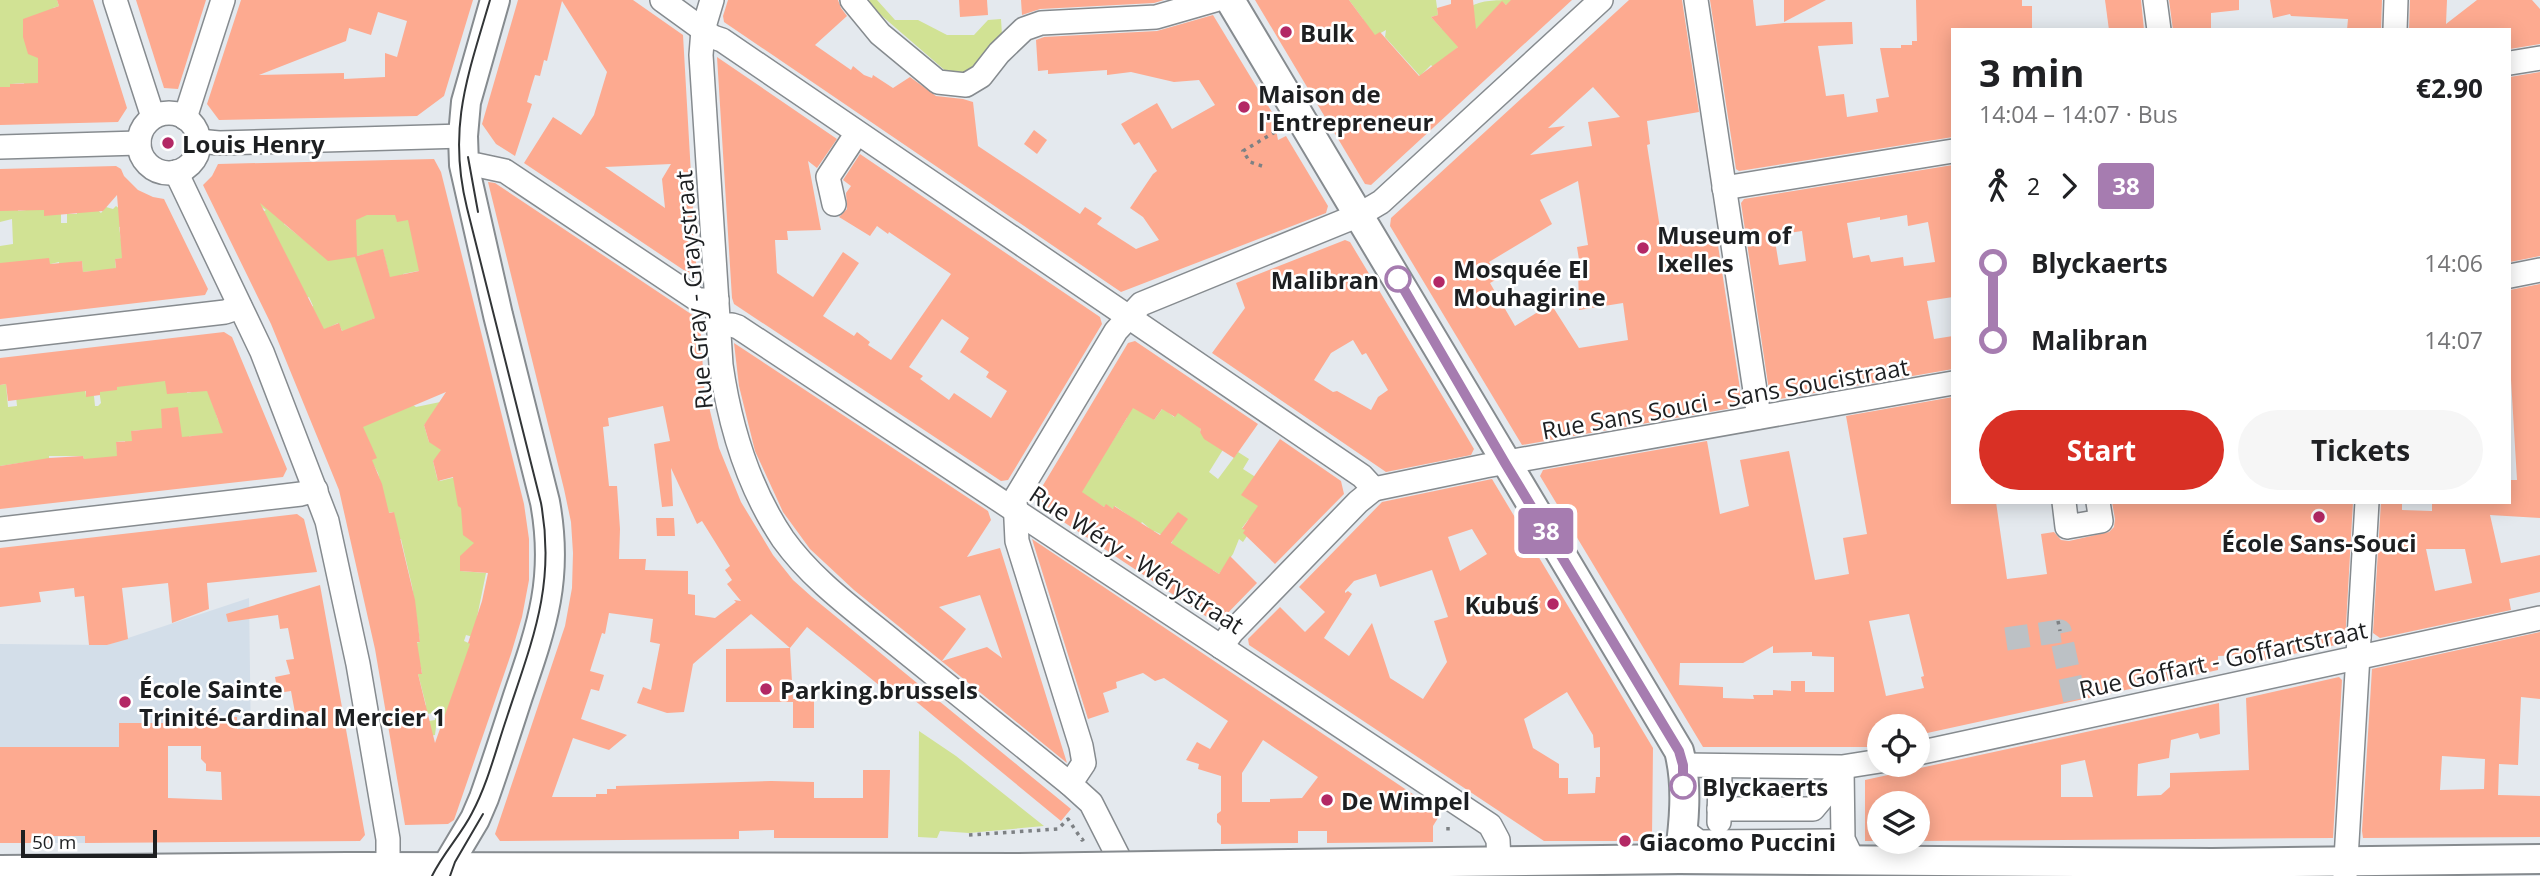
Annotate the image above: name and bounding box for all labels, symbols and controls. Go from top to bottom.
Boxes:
place label: Bulk [1300,16,1354,49]
marker: Bulk [1278,24,1294,40]
text: 3 min [1979,46,2084,98]
text: €2.90 [2416,70,2483,106]
place label: Maison de l'Entrepreneur [1258,77,1433,138]
text: 14:04 – 14:07 · Bus [1979,98,2178,130]
marker: Maison de l'Entrepreneur [1236,99,1252,115]
place label: Louis Henry [182,127,325,160]
marker: Louis Henry [160,135,176,151]
icon: walk [1979,167,2017,205]
icon: forward [2050,167,2088,205]
street label: Rue Gray - Graystraat [666,169,720,411]
text: 38 [2112,169,2140,202]
text: 2 [2027,170,2040,202]
place label: Museum of Ixelles [1657,218,1793,279]
marker: Museum of Ixelles [1635,240,1651,256]
text: Blyckaerts [2031,245,2168,281]
text: 14:06 [2424,247,2483,279]
place label: Mosquée El Mouhagirine [1453,252,1606,313]
place label: Malibran [1271,263,1379,296]
marker: Malibran [1385,266,1411,292]
marker: Mosquée El Mouhagirine [1431,274,1447,290]
text: Malibran [2031,322,2148,358]
text: 14:07 [2424,324,2483,356]
street label: Rue Sans Souci - Sans Soucistraat [1539,349,1911,447]
button: Start [1979,410,2224,490]
button: Tickets [2238,410,2483,490]
street label: Rue Wéry - Wérystraat [1023,477,1251,641]
line badge: 38 [1514,508,1578,554]
marker: École Sans-Souci [2311,509,2327,525]
text: 38 [1532,514,1560,547]
place label: École Sans-Souci [2221,526,2417,559]
place label: Kubuś [1464,588,1539,621]
marker: Kubuś [1545,596,1561,612]
street label: Rue Goffart - Goffartstraat [2076,612,2370,706]
place label: École Sainte Trinité-Cardinal Mercier 1 [139,672,446,733]
place label: Parking.brussels [780,673,978,706]
marker: Parking.brussels [758,681,774,697]
marker: École Sainte Trinité-Cardinal Mercier 1 [117,694,133,710]
map controls [1867,714,1930,854]
button: locate [1867,714,1930,777]
place label: Blyckaerts [1702,770,1828,803]
marker: Blyckaerts [1670,773,1696,799]
place label: De Wimpel [1341,784,1470,817]
button: layers [1867,791,1930,854]
marker: De Wimpel [1319,792,1335,808]
place label: Giacomo Puccini [1639,825,1836,858]
scale bar [21,827,158,859]
text: 50 m [32,829,76,855]
marker: Giacomo Puccini [1617,833,1633,849]

